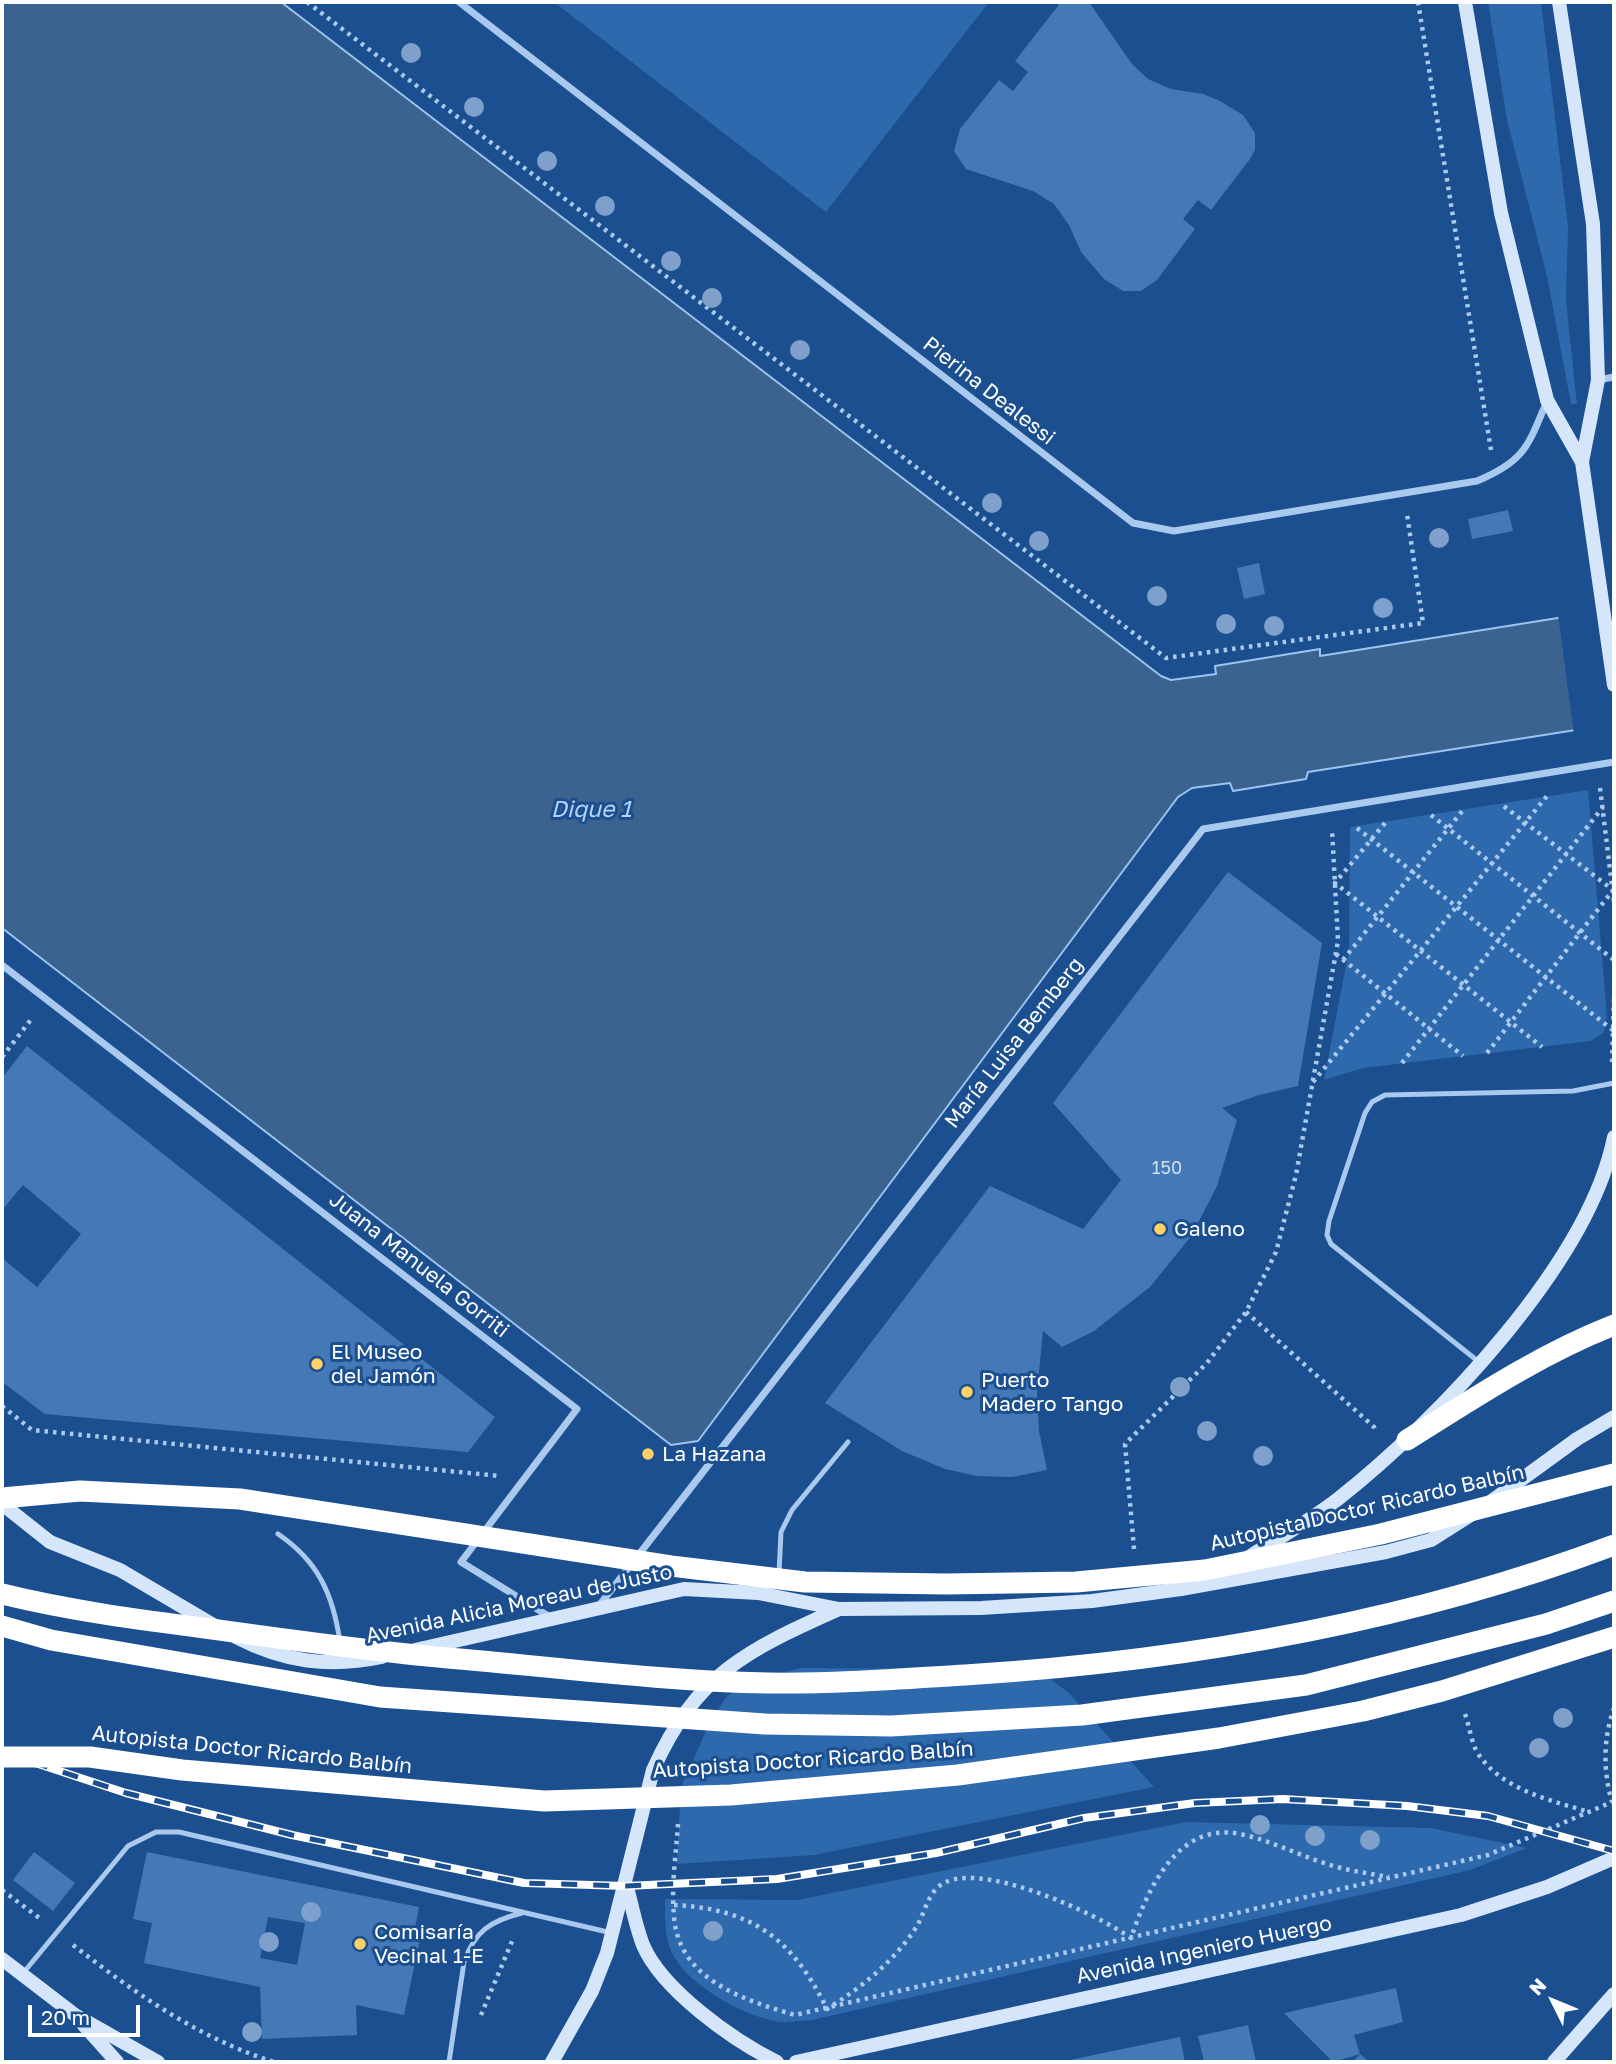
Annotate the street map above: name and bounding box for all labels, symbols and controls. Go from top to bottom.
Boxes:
street label: Pierina Dealessi [918,332,1060,450]
water label: Dique 1 [551,796,631,824]
street label: María Luisa Bemberg [939,953,1089,1133]
house number: 150 [1152,1157,1182,1179]
street label: Juana Manuela Gorriti [324,1187,514,1343]
place label: Galeno [1174,1216,1245,1242]
marker: Galeno [1152,1221,1168,1237]
place label: El Museo del Jamón [331,1339,436,1389]
marker: El Museo del Jamón [309,1356,325,1372]
place label: Puerto Madero Tango [981,1367,1123,1417]
marker: Puerto Madero Tango [959,1384,975,1400]
place label: La Hazana [662,1441,766,1467]
marker: La Hazana [640,1446,656,1462]
street label: Autopista Doctor Ricardo Balbín [1207,1460,1527,1556]
street label: Avenida Alicia Moreau de Justo [364,1559,674,1649]
street label: Autopista Doctor Ricardo Balbín [91,1721,413,1779]
street label: Autopista Doctor Ricardo Balbín [652,1736,974,1784]
street label: Avenida Ingeniero Huergo [1074,1911,1334,1989]
place label: Comisaría Vecinal 1-E [374,1919,484,1969]
marker: Comisaría Vecinal 1-E [352,1936,368,1952]
north arrow [1518,1966,1588,2036]
text: N [1524,1973,1551,1999]
scale bar [32,1990,144,2034]
text: 20 m [41,2004,90,2030]

